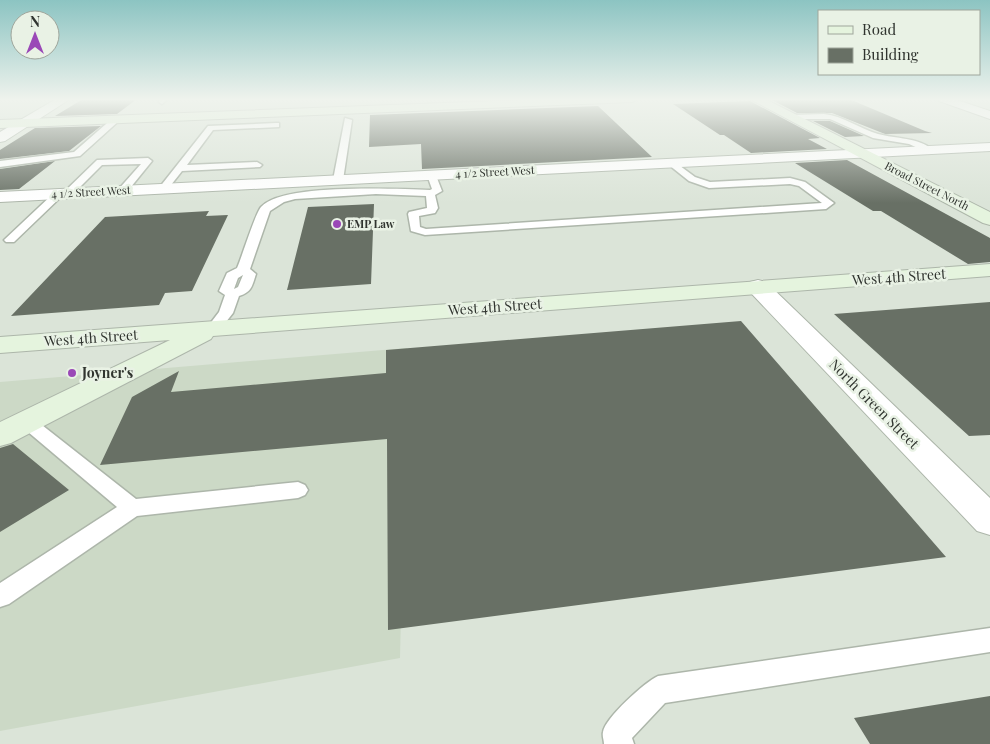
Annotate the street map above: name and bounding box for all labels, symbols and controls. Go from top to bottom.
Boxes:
north arrow [10,10,60,60]
legend [818,10,980,75]
text: N [30,12,40,31]
text: Road [862,19,896,39]
text: Building [862,44,919,64]
street label: Broad Street North [882,158,973,214]
street label: 4 1/2 Street West [455,162,535,181]
street label: 4 1/2 Street West [51,182,131,201]
place label: EMP Law [347,216,395,231]
marker: EMP Law [331,218,343,230]
street label: West 4th Street [850,264,948,289]
street label: West 4th Street [446,294,544,319]
street label: West 4th Street [42,325,140,350]
street label: North Green Street [825,355,924,453]
place label: Joyner's [81,363,133,382]
marker: Joyner's [66,367,78,379]

